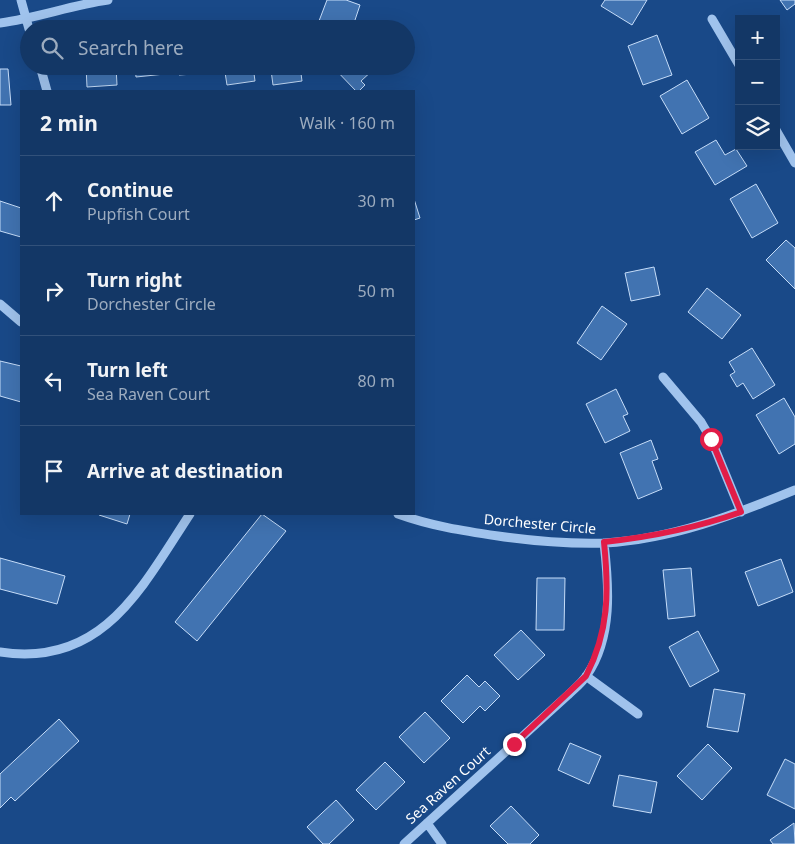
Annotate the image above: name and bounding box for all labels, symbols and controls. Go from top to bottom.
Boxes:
map controls [735,15,780,150]
button: + [735,15,780,60]
search box [20,20,415,75]
icon: search [38,34,66,62]
text: Search here [78,35,184,61]
button: − [735,60,780,105]
button: layers [735,105,780,150]
text: 2 min [40,109,98,137]
text: Walk · 160 m [300,112,395,134]
text: Continue [87,177,173,203]
icon: ahead [40,187,68,215]
text: 30 m [358,190,395,212]
text: Pupfish Court [87,203,190,225]
text: Turn right [87,267,182,293]
icon: right [40,277,68,305]
text: 50 m [358,280,395,302]
text: Dorchester Circle [87,293,216,315]
text: Turn left [87,357,168,383]
icon: left [40,367,68,395]
text: 80 m [358,370,395,392]
text: Sea Raven Court [87,383,210,405]
route start [700,428,723,451]
icon: arrive [40,457,68,485]
text: Arrive at destination [87,458,283,484]
street label: Dorchester Circle [483,509,597,538]
route end [503,733,526,756]
street label: Sea Raven Court [401,742,494,828]

